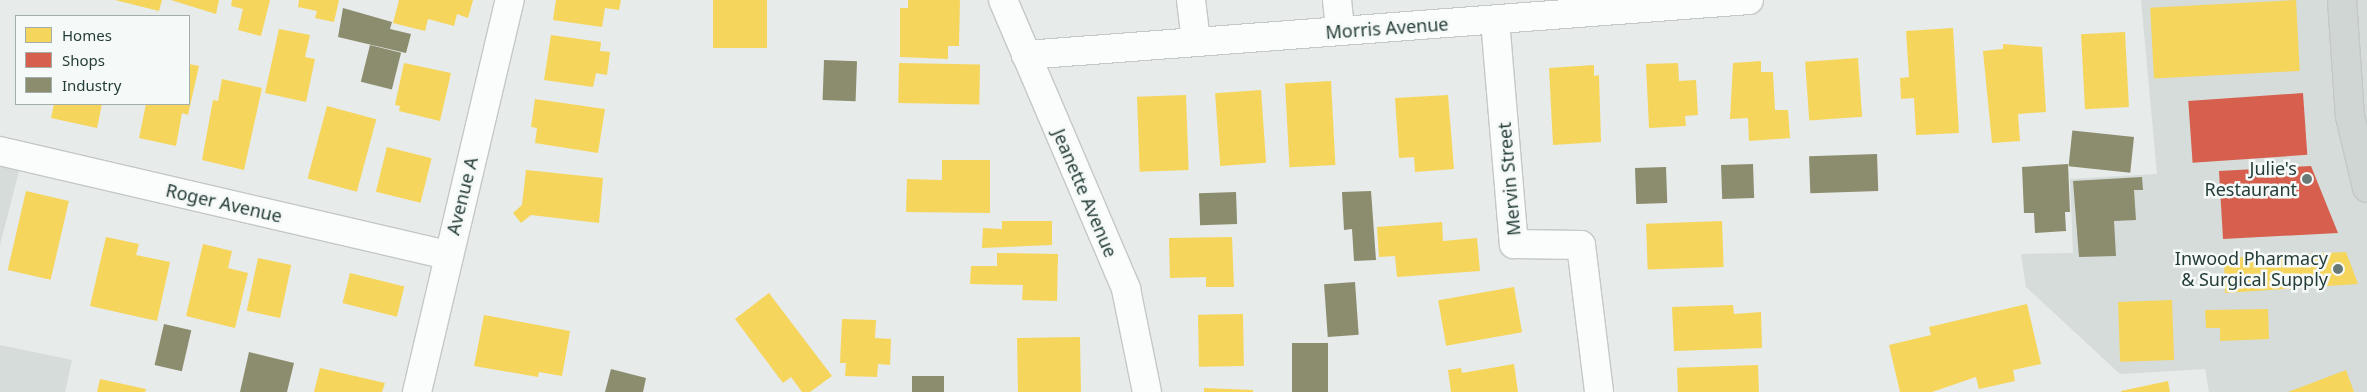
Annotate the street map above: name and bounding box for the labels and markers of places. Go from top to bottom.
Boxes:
place label: Julie's Restaurant [2205,158,2297,200]
marker: Julie's Restaurant [2301,173,2313,185]
place label: Inwood Pharmacy & Surgical Supply [2175,248,2328,290]
marker: Inwood Pharmacy & Surgical Supply [2332,263,2344,275]

